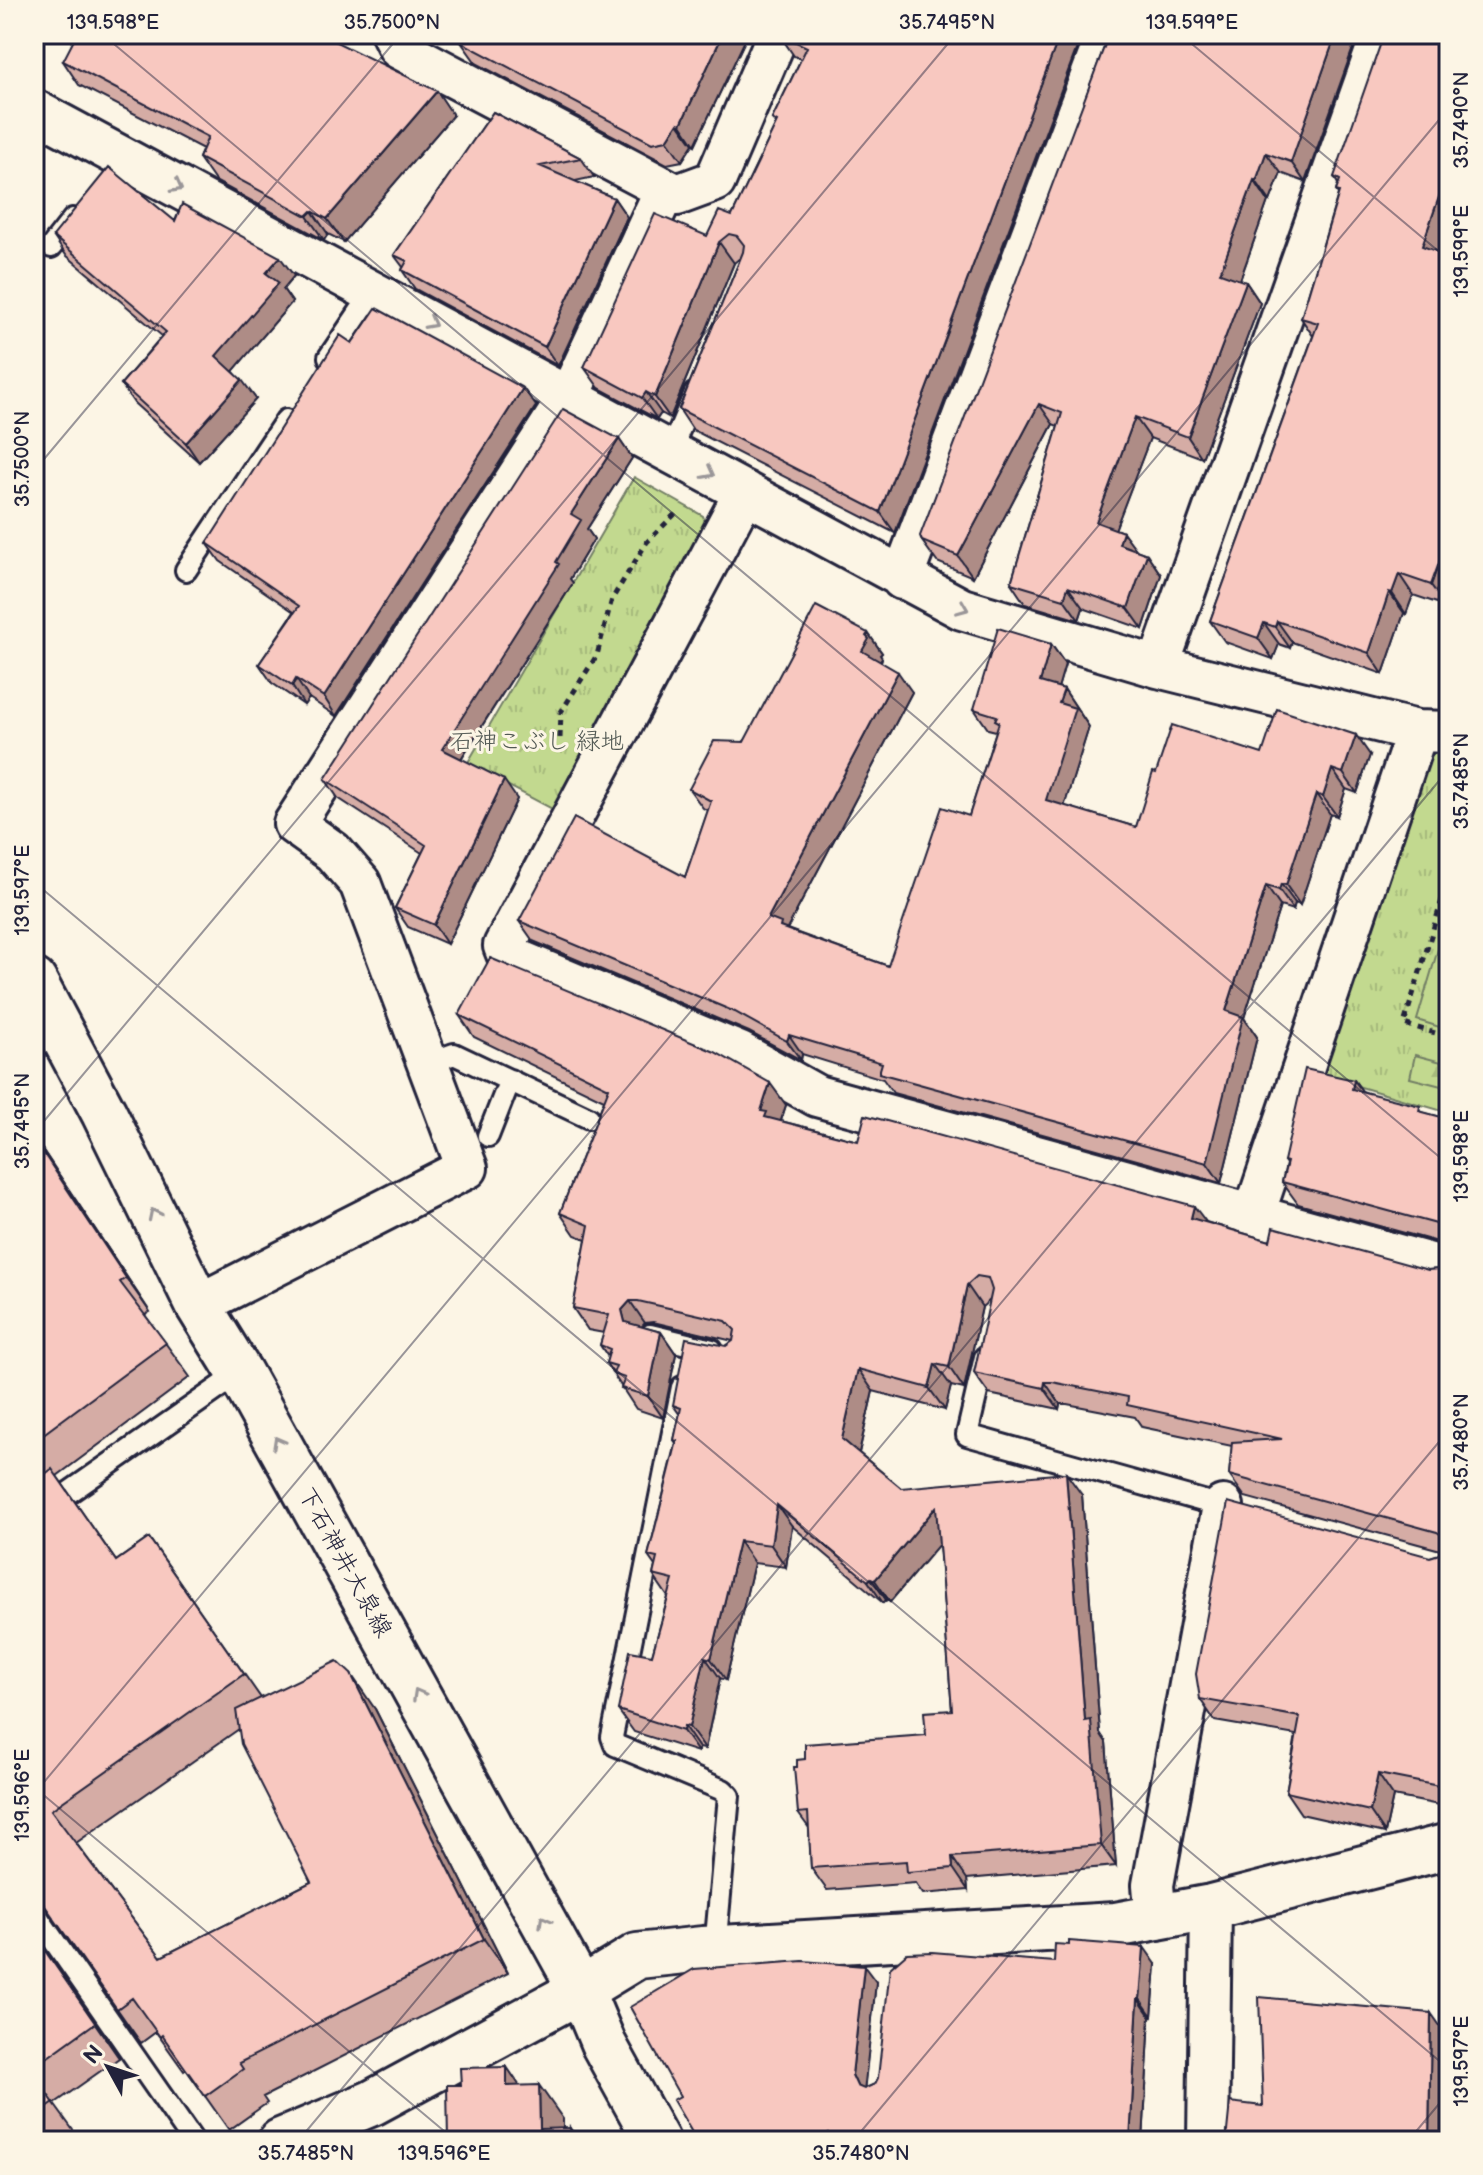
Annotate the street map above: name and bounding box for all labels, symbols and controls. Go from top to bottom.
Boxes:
text: 139.598°E [67,11,159,35]
text: 35.7500°N [344,11,440,35]
text: 35.7495°N [899,11,995,35]
text: 139.599°E [1146,11,1238,35]
text: 35.7490°N [1450,71,1474,169]
one-way arrow [168,177,183,192]
text: 139.599°E [1450,205,1474,297]
one-way arrow [422,313,437,328]
text: 35.7500°N [11,411,35,507]
one-way arrow [700,463,714,479]
one-way arrow [955,599,969,615]
park label: 石神こぶし 緑地 [450,727,624,756]
text: 35.7485°N [1450,733,1474,829]
text: 139.597°E [11,845,35,935]
text: 35.7495°N [11,1073,35,1169]
text: 139.598°E [1450,1110,1474,1202]
one-way arrow [147,1208,163,1222]
text: 35.7480°N [1450,1393,1474,1491]
one-way arrow [272,1436,288,1451]
street label: 下石神井大泉線 [292,1482,398,1642]
one-way arrow [412,1688,428,1703]
text: 139.596°E [11,1749,35,1841]
one-way arrow [538,1915,553,1930]
text: 139.597°E [1450,2016,1474,2106]
north arrow [68,2027,148,2107]
text: N [78,2040,109,2070]
text: 35.7485°N [258,2142,354,2166]
text: 139.596°E [398,2142,490,2166]
text: 35.7480°N [812,2142,910,2166]

